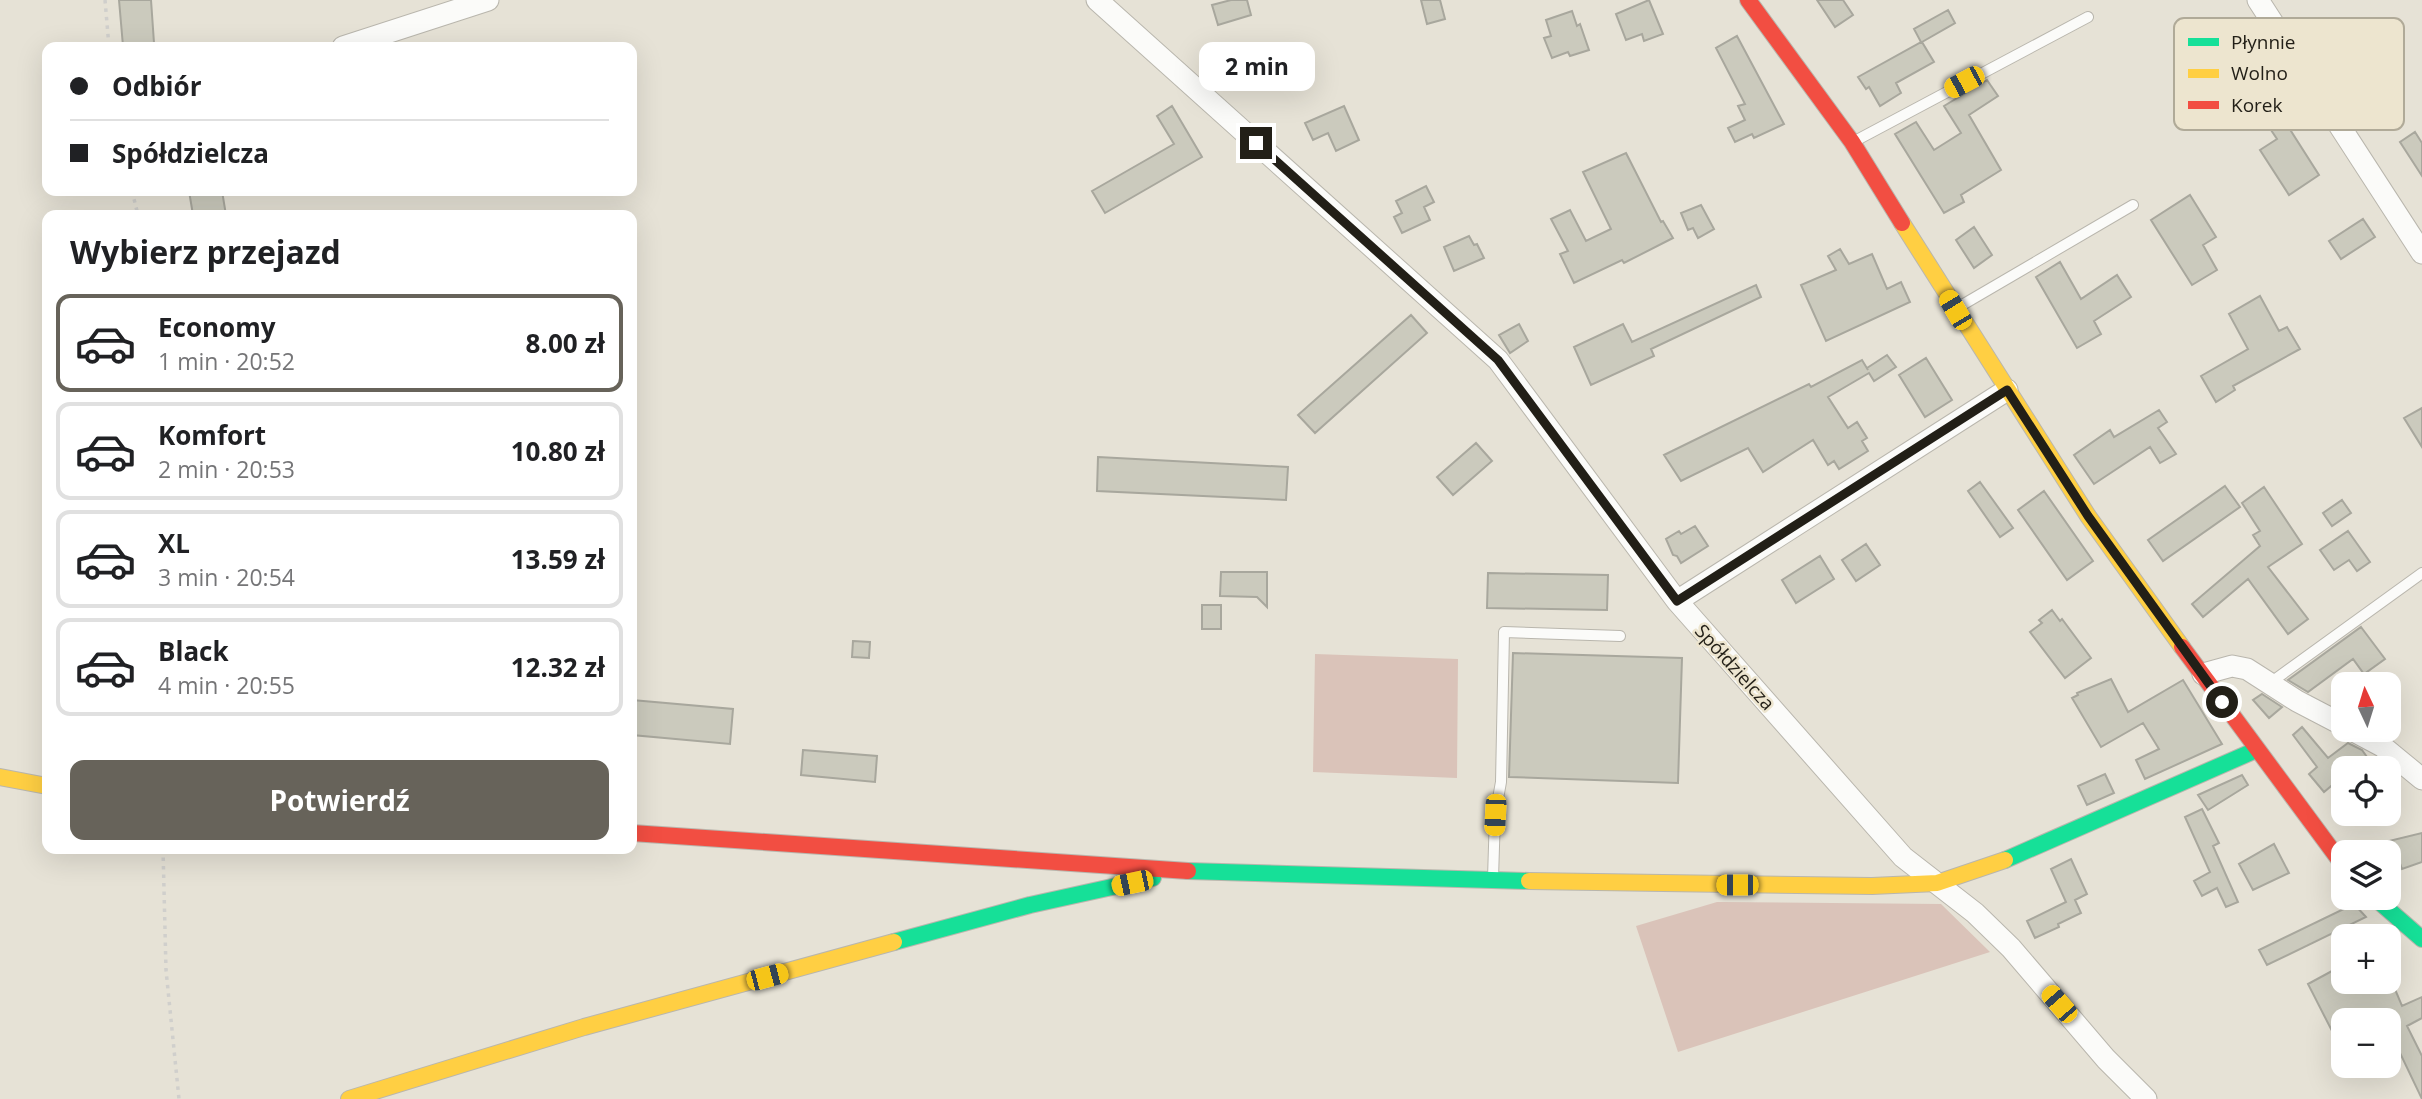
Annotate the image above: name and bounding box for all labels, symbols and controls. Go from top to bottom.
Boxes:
legend [2174,18,2404,130]
text: Płynnie [2231,29,2296,55]
callout: 2 min [1198,41,1314,90]
text: 2 min [1225,50,1289,82]
text: Wolno [2231,60,2288,86]
car [1941,63,1988,101]
text: Odbiór [112,68,201,104]
text: Korek [2231,92,2282,118]
route end [1240,127,1272,159]
text: Spółdzielcza [112,135,269,171]
text: Wybierz przejazd [70,230,341,273]
car [1936,287,1975,333]
text: Economy [158,309,276,345]
icon: car [74,312,137,375]
text: 8.00 zł [526,325,605,361]
text: 1 min · 20:52 [158,345,295,377]
text: Komfort [158,417,266,453]
icon: car [74,420,137,483]
text: 10.80 zł [511,433,605,469]
text: 2 min · 20:53 [158,453,295,485]
text: XL [158,525,190,561]
icon: car [74,528,137,591]
text: 13.59 zł [511,541,605,577]
text: 3 min · 20:54 [158,561,295,593]
street label: Spółdzielcza [1689,618,1781,716]
text: Black [158,633,229,669]
icon: car [74,636,137,699]
text: 12.32 zł [511,649,605,685]
text: 4 min · 20:55 [158,669,295,701]
north arrow [2331,672,2401,742]
map controls [2331,672,2401,1078]
route start [2206,686,2238,718]
button: locate [2331,756,2401,826]
button: Potwierdź [70,760,609,840]
car [1484,793,1507,837]
button: layers [2331,840,2401,910]
car [1110,868,1155,898]
car [1717,875,1759,896]
button: + [2331,924,2401,994]
car [744,961,791,993]
car [2038,981,2081,1027]
button: − [2331,1008,2401,1078]

